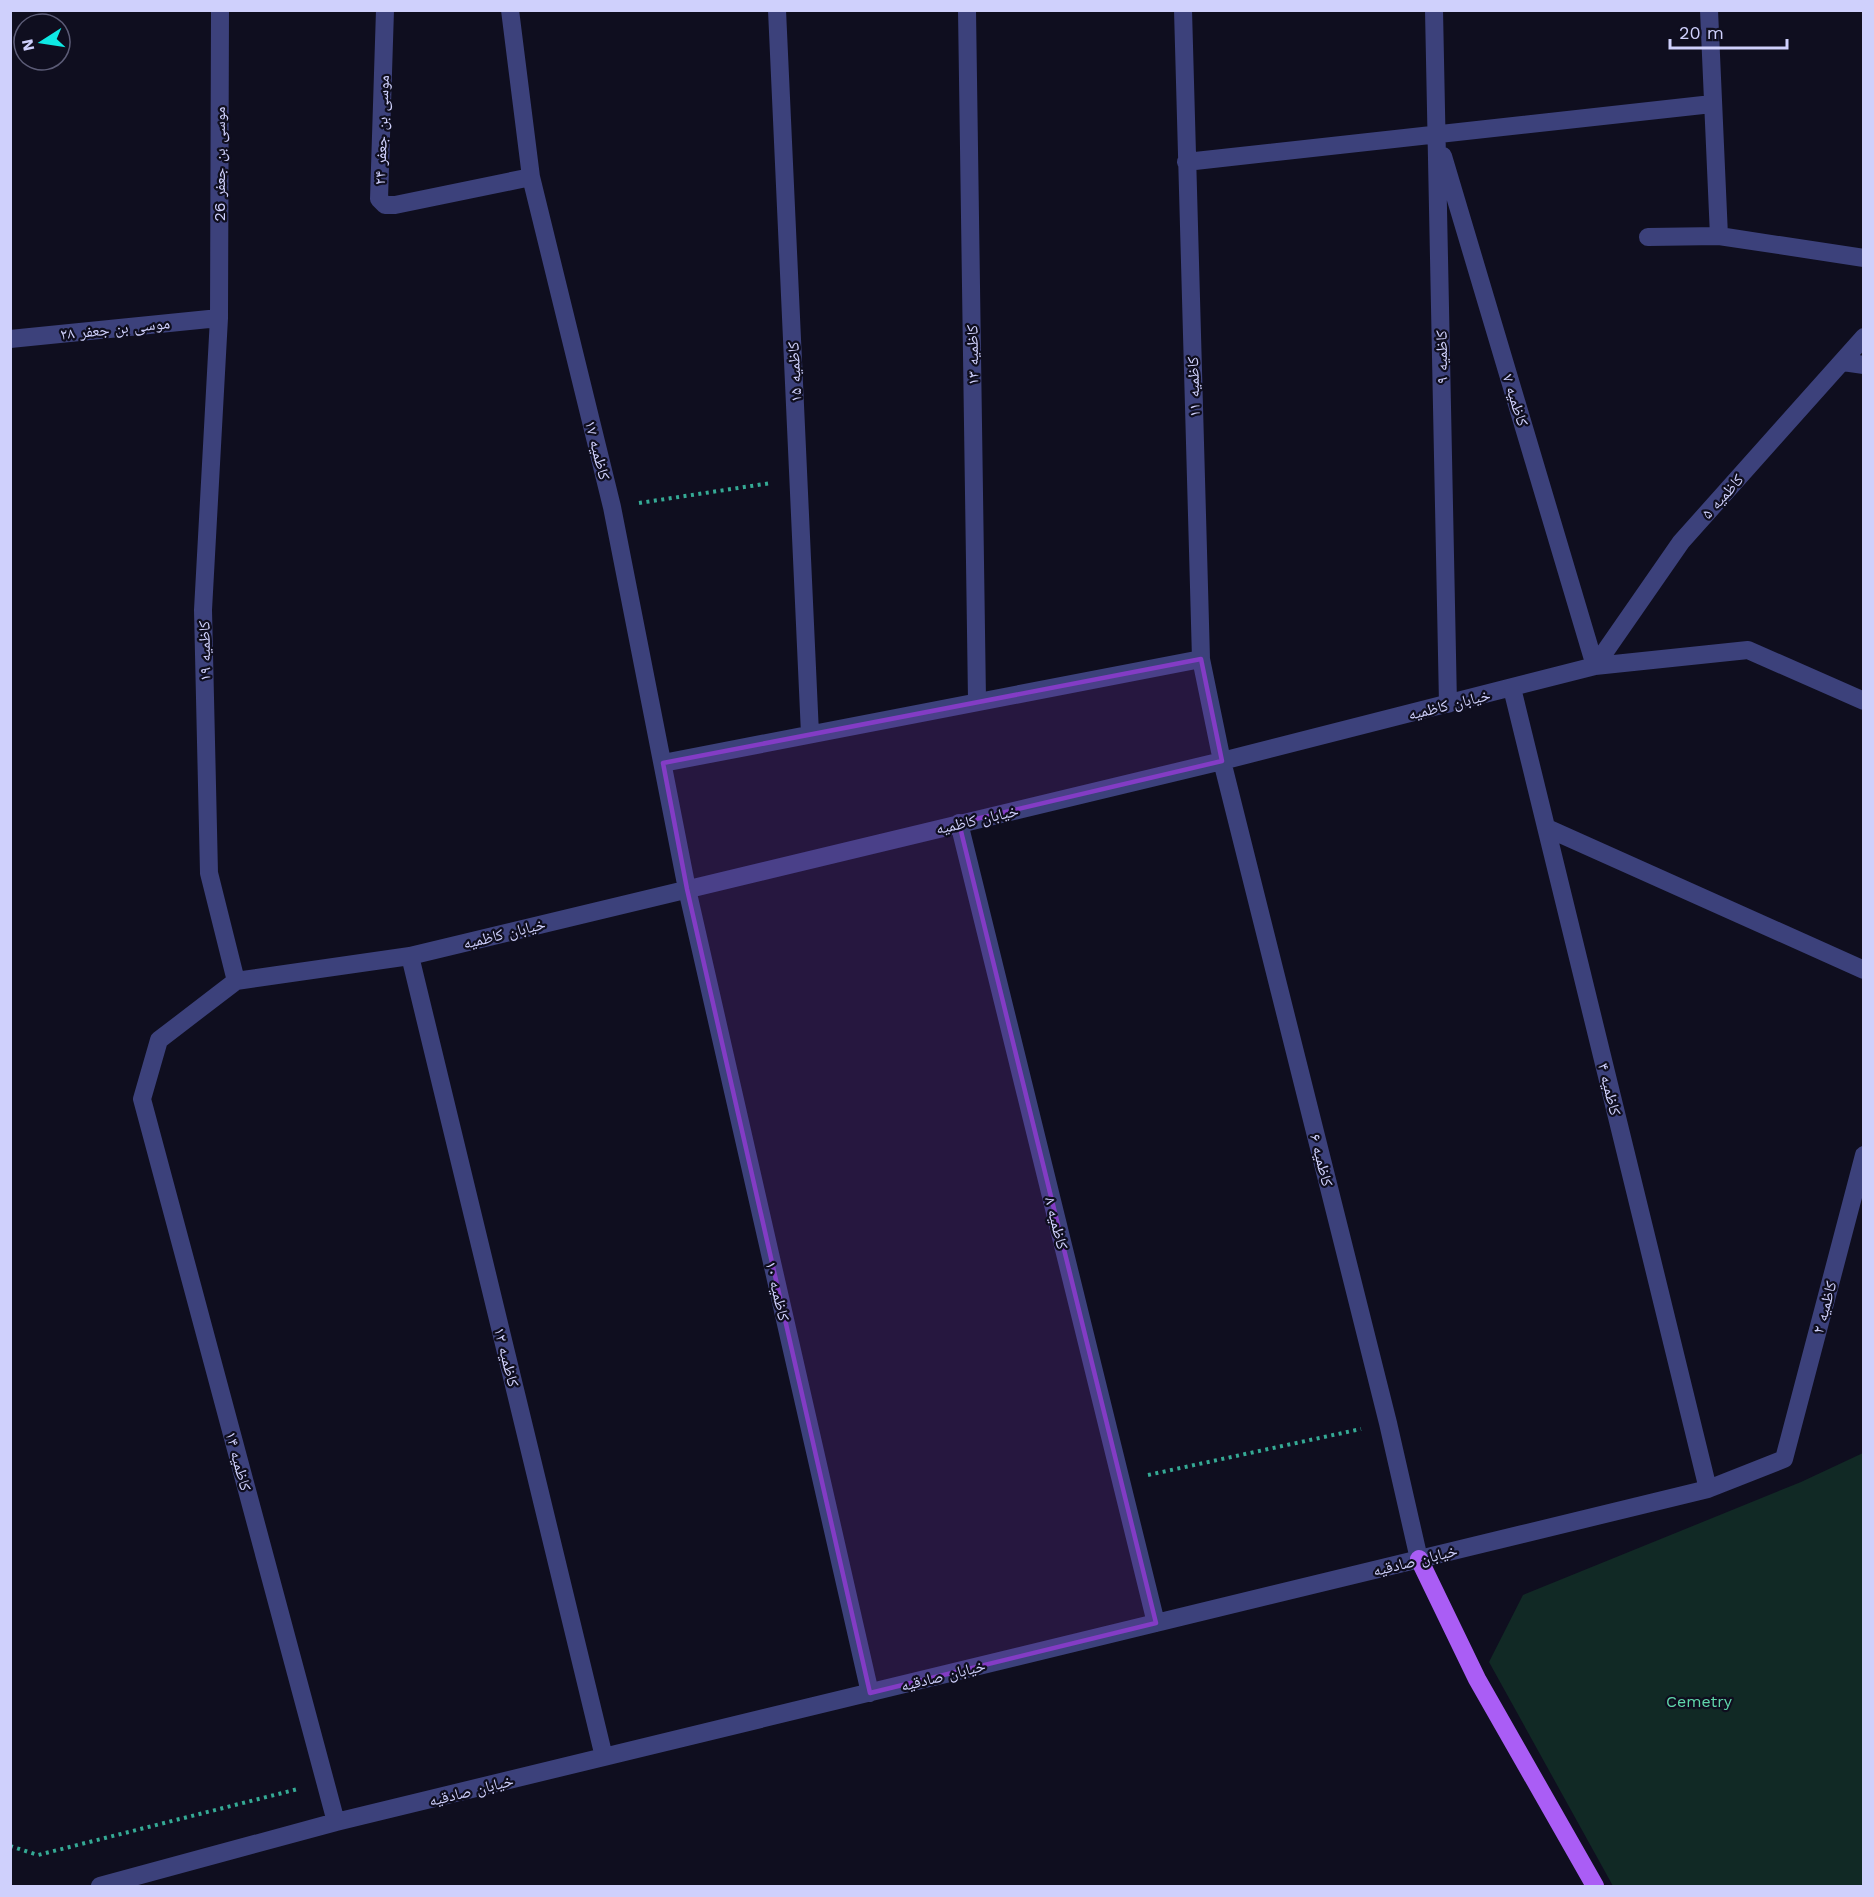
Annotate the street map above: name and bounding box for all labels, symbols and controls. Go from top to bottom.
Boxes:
north arrow [12,12,72,72]
scale bar [1670,12,1787,50]
text: 20 m [1679,22,1724,43]
text: N [17,37,38,53]
street label: موسی بن جعفر ۲۴ [370,75,394,185]
street label: موسی بن جعفر 26 [210,107,230,221]
street label: موسی بن جعفر ۲۸ [59,313,171,345]
street label: کاظمیه ۱۳ [962,324,983,385]
street label: کاظمیه ۹ [1432,330,1451,384]
street label: کاظمیه ۱۵ [783,341,806,403]
street label: کاظمیه ۱۱ [1183,356,1204,418]
street label: کاظمیه ۷ [1499,372,1533,429]
street label: کاظمیه ۱۷ [581,418,614,482]
street label: کاظمیه ۵ [1697,470,1748,523]
street label: کاظمیه ۱۹ [194,620,215,681]
street label: خیابان کاظمیه [1406,685,1492,725]
street label: خیابان کاظمیه [934,801,1020,839]
street label: خیابان کاظمیه [461,914,547,954]
street label: کاظمیه ۴ [1594,1061,1625,1118]
street label: کاظمیه ۶ [1306,1132,1337,1189]
street label: کاظمیه ۸ [1041,1195,1072,1252]
street label: کاظمیه ۱۰ [761,1259,794,1323]
street label: کاظمیه ۲ [1808,1278,1841,1335]
street label: کاظمیه ۱۲ [490,1325,523,1389]
street label: کاظمیه ۱۴ [221,1429,256,1493]
street label: خیابان صادقیه [1371,1541,1459,1581]
street label: خیابان صادقیه [899,1656,987,1696]
park label: Cemetry [1666,1692,1733,1711]
street label: خیابان صادقیه [427,1771,515,1811]

